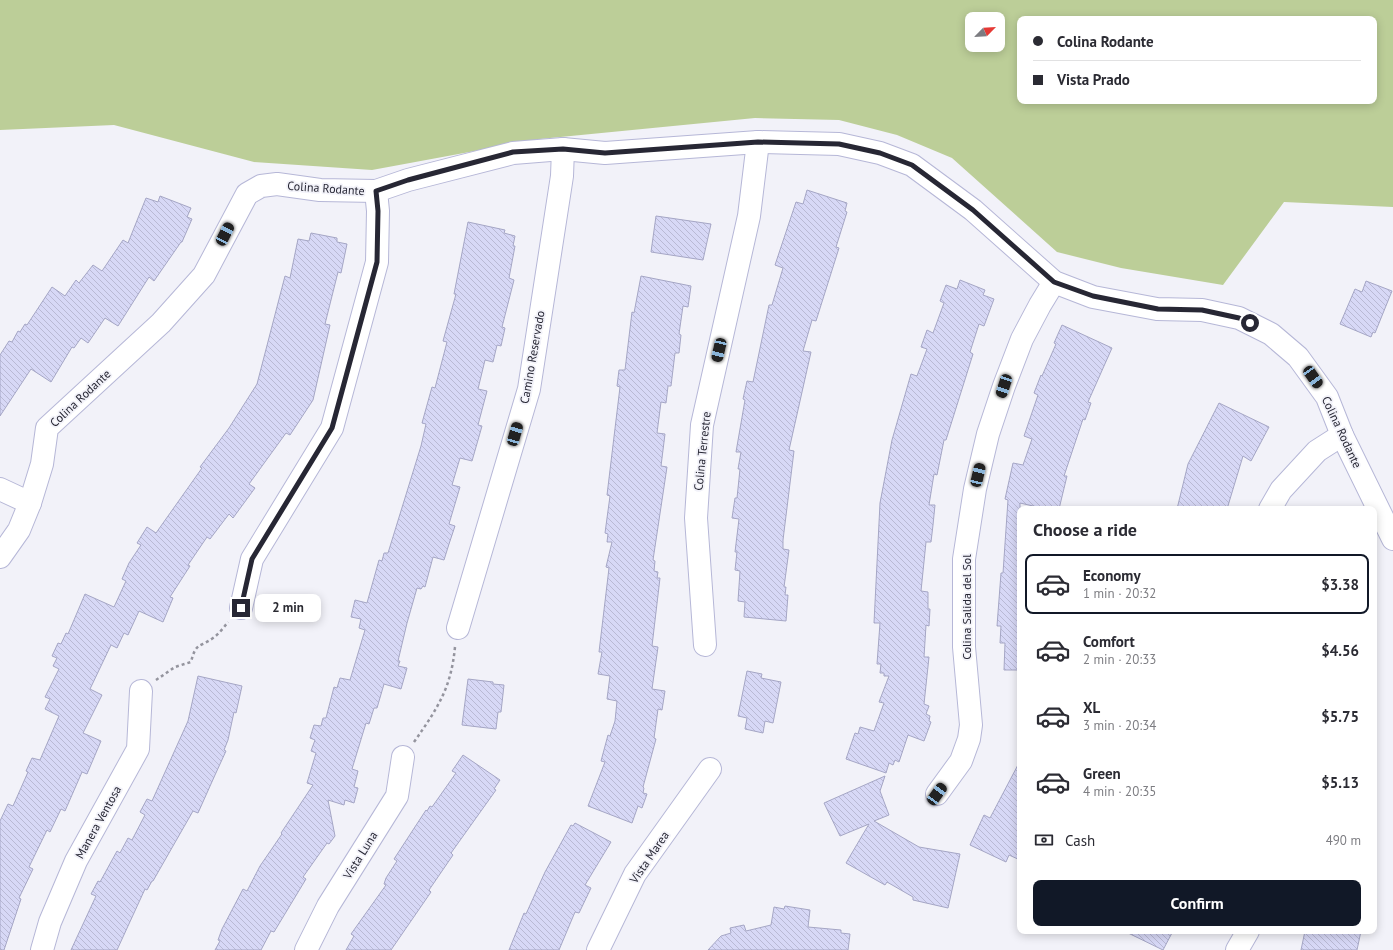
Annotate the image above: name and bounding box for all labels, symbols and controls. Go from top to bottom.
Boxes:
north arrow [965,12,1005,52]
map controls [965,12,1005,52]
text: Colina Rodante [1057,32,1154,51]
text: Vista Prado [1057,70,1130,89]
street label: Colina Rodante [287,178,365,198]
car [214,221,236,247]
street label: Camino Reservado [516,309,548,405]
route start [1241,314,1259,332]
car [710,337,728,363]
car [1301,364,1325,390]
street label: Colina Rodante [47,366,113,430]
car [995,373,1013,399]
street label: Colina Rodante [1319,394,1365,470]
street label: Colina Terrestre [690,411,714,491]
car [506,421,524,447]
car [969,462,987,488]
text: Choose a ride [1033,518,1137,541]
street label: Colina Salida del Sol [959,554,974,660]
icon: car [1035,566,1071,602]
text: Economy [1083,566,1141,585]
text: $3.38 [1321,575,1359,594]
text: 1 min · 20:32 [1083,585,1156,602]
callout: 2 min [255,594,321,622]
route end [232,599,250,617]
text: 2 min [272,599,304,616]
icon: car [1035,632,1071,668]
text: Comfort [1083,632,1135,651]
text: $4.56 [1321,641,1359,660]
text: 2 min · 20:33 [1083,651,1156,668]
icon: car [1035,698,1071,734]
text: XL [1083,698,1100,717]
text: $5.75 [1321,707,1359,726]
text: 3 min · 20:34 [1083,717,1156,734]
icon: car [1035,764,1071,800]
text: Green [1083,764,1121,783]
text: $5.13 [1321,773,1359,792]
car [925,781,949,807]
street label: Manera Ventosa [72,783,124,861]
text: 4 min · 20:35 [1083,783,1156,800]
street label: Vista Luna [339,828,380,882]
street label: Vista Marea [625,828,672,887]
icon: cash [1033,829,1055,851]
text: Cash [1065,831,1095,850]
text: 490 m [1326,832,1361,849]
button: Confirm [1033,880,1361,926]

